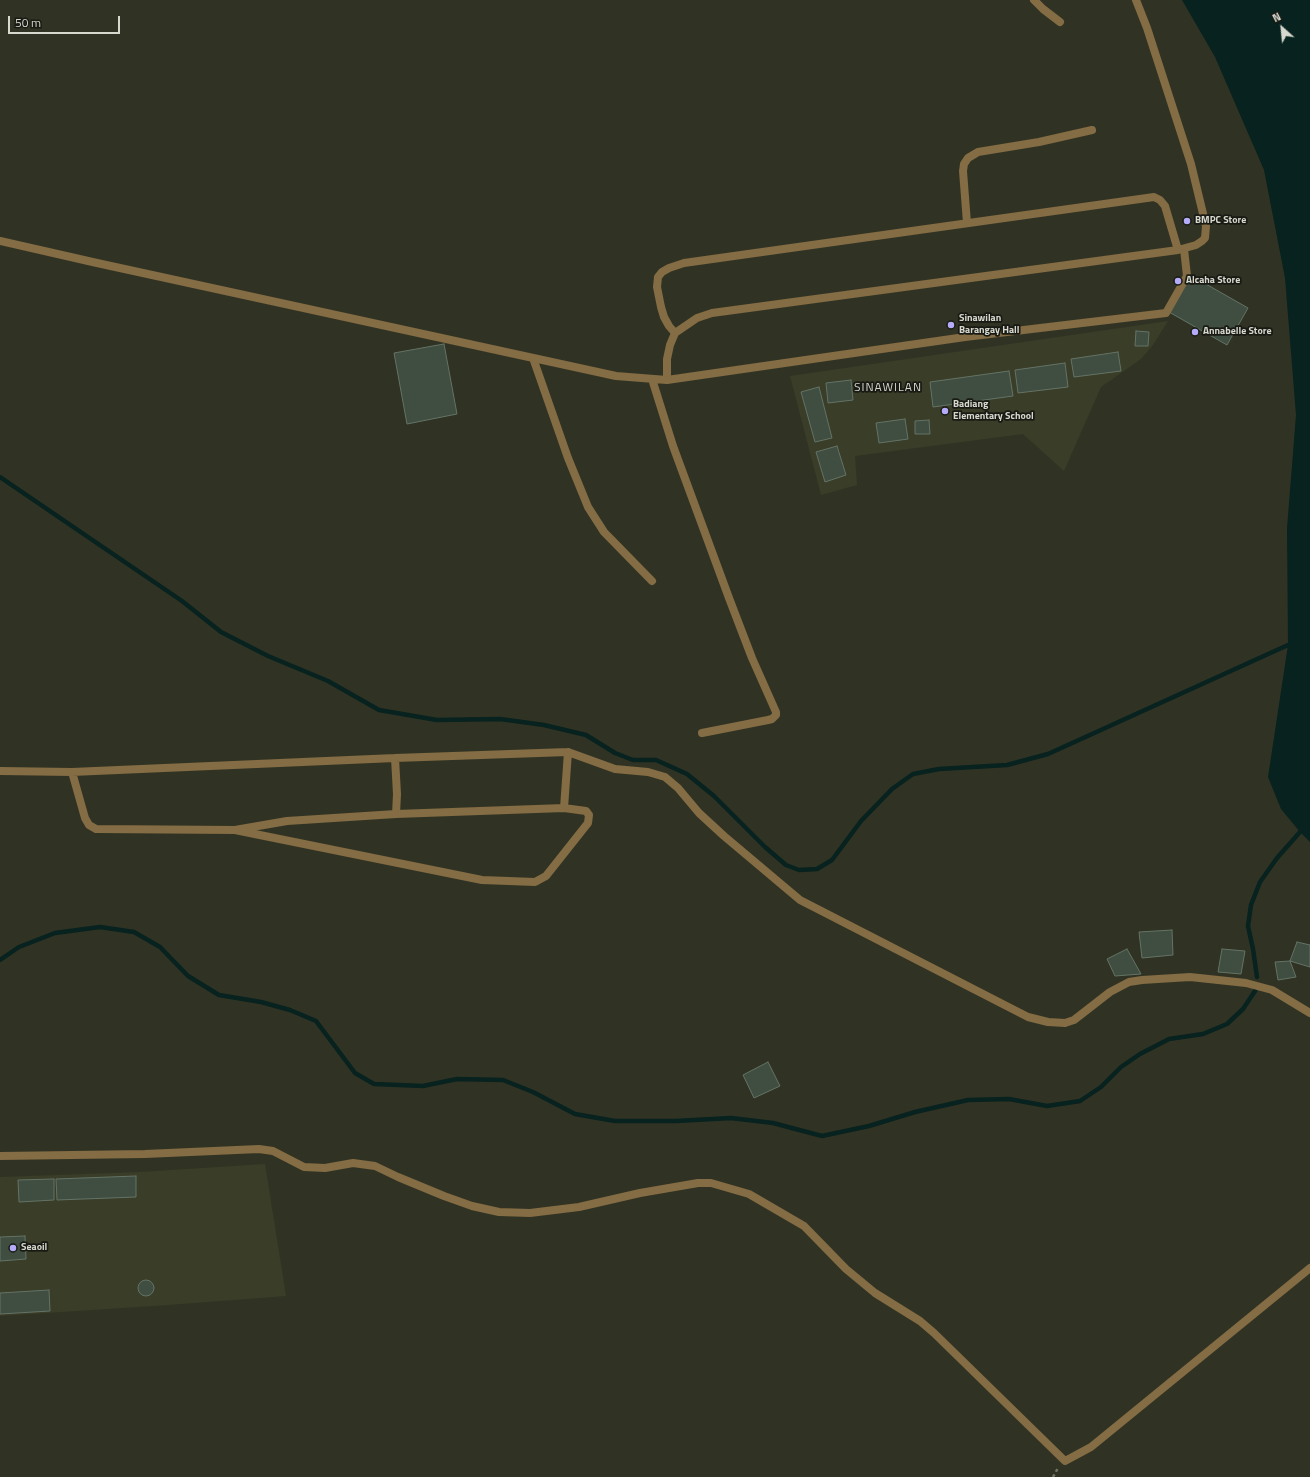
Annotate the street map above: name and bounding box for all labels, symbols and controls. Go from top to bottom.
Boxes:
scale bar [10,8,122,34]
north arrow [1262,8,1302,48]
text: N [1270,8,1284,26]
text: 50 m [15,13,41,32]
place label: BMPC Store [1195,215,1246,227]
marker: BMPC Store [1182,216,1192,226]
place label: Alcaha Store [1186,275,1240,287]
marker: Alcaha Store [1173,276,1183,286]
place label: Sinawilan Barangay Hall [959,313,1019,336]
marker: Sinawilan Barangay Hall [946,320,956,330]
place label: Annabelle Store [1203,326,1272,338]
marker: Annabelle Store [1190,327,1200,337]
district label: SINAWILAN [854,381,922,395]
place label: Badiang Elementary School [953,399,1034,422]
marker: Badiang Elementary School [940,406,950,416]
place label: Seaoil [21,1242,47,1254]
marker: Seaoil [8,1243,18,1253]

